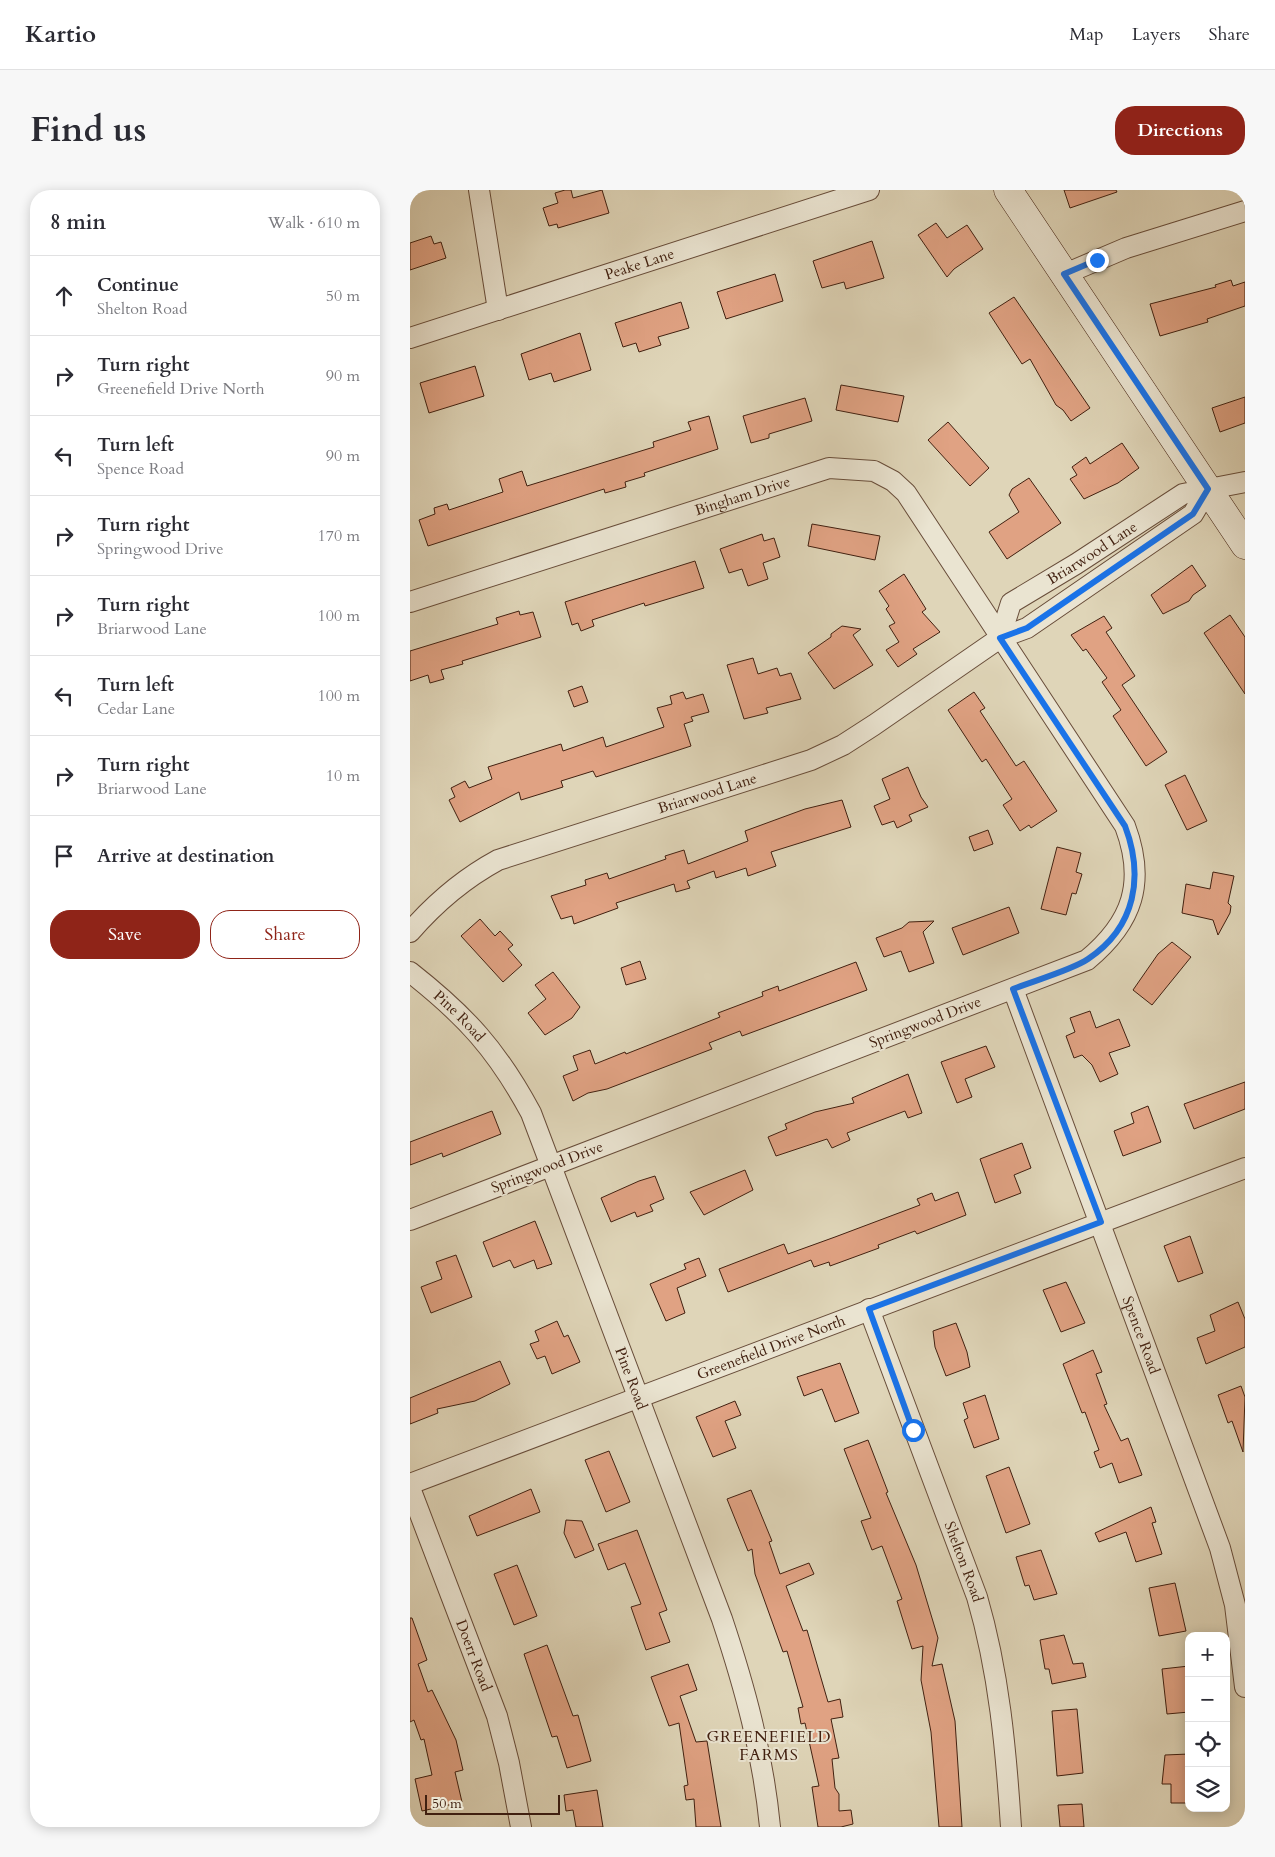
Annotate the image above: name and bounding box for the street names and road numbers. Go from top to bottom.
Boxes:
street label: Peake Lane [602,243,677,285]
street label: Bingham Drive [692,471,793,520]
street label: Briarwood Lane [1043,517,1141,589]
street label: Briarwood Lane [655,768,760,818]
street label: Pine Road [429,986,490,1046]
street label: Springwood Drive [866,991,984,1053]
street label: Springwood Drive [488,1136,606,1198]
street label: Spence Road [1118,1293,1165,1377]
street label: Greenefield Drive North [694,1310,849,1385]
street label: Pine Road [610,1344,652,1412]
street label: Shelton Road [940,1519,988,1604]
street label: Doerr Road [451,1617,497,1694]

